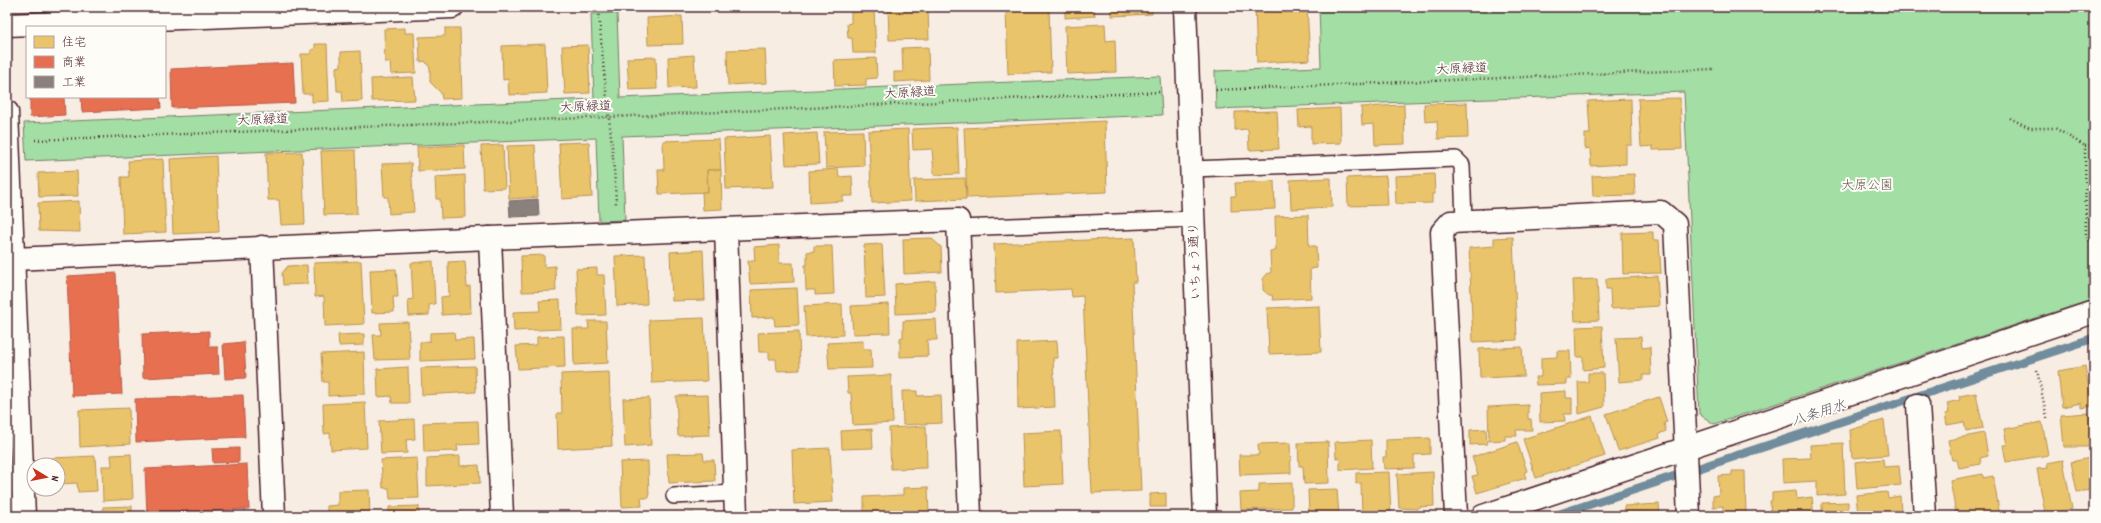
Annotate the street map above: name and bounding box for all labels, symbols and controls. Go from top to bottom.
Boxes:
legend [26,26,166,98]
text: 住宅 [62,35,86,52]
text: 商業 [62,55,86,72]
street label: 大原緑道 [1436,60,1488,80]
text: 工業 [62,75,86,92]
street label: 大原緑道 [884,83,936,105]
street label: 大原緑道 [560,98,612,118]
street label: 大原緑道 [237,111,289,131]
park label: 大原公園 [1841,177,1893,196]
street label: いちょう通り [1185,222,1207,300]
water label: 八条用水 [1789,396,1849,432]
north arrow [26,457,66,497]
text: N [45,474,62,483]

